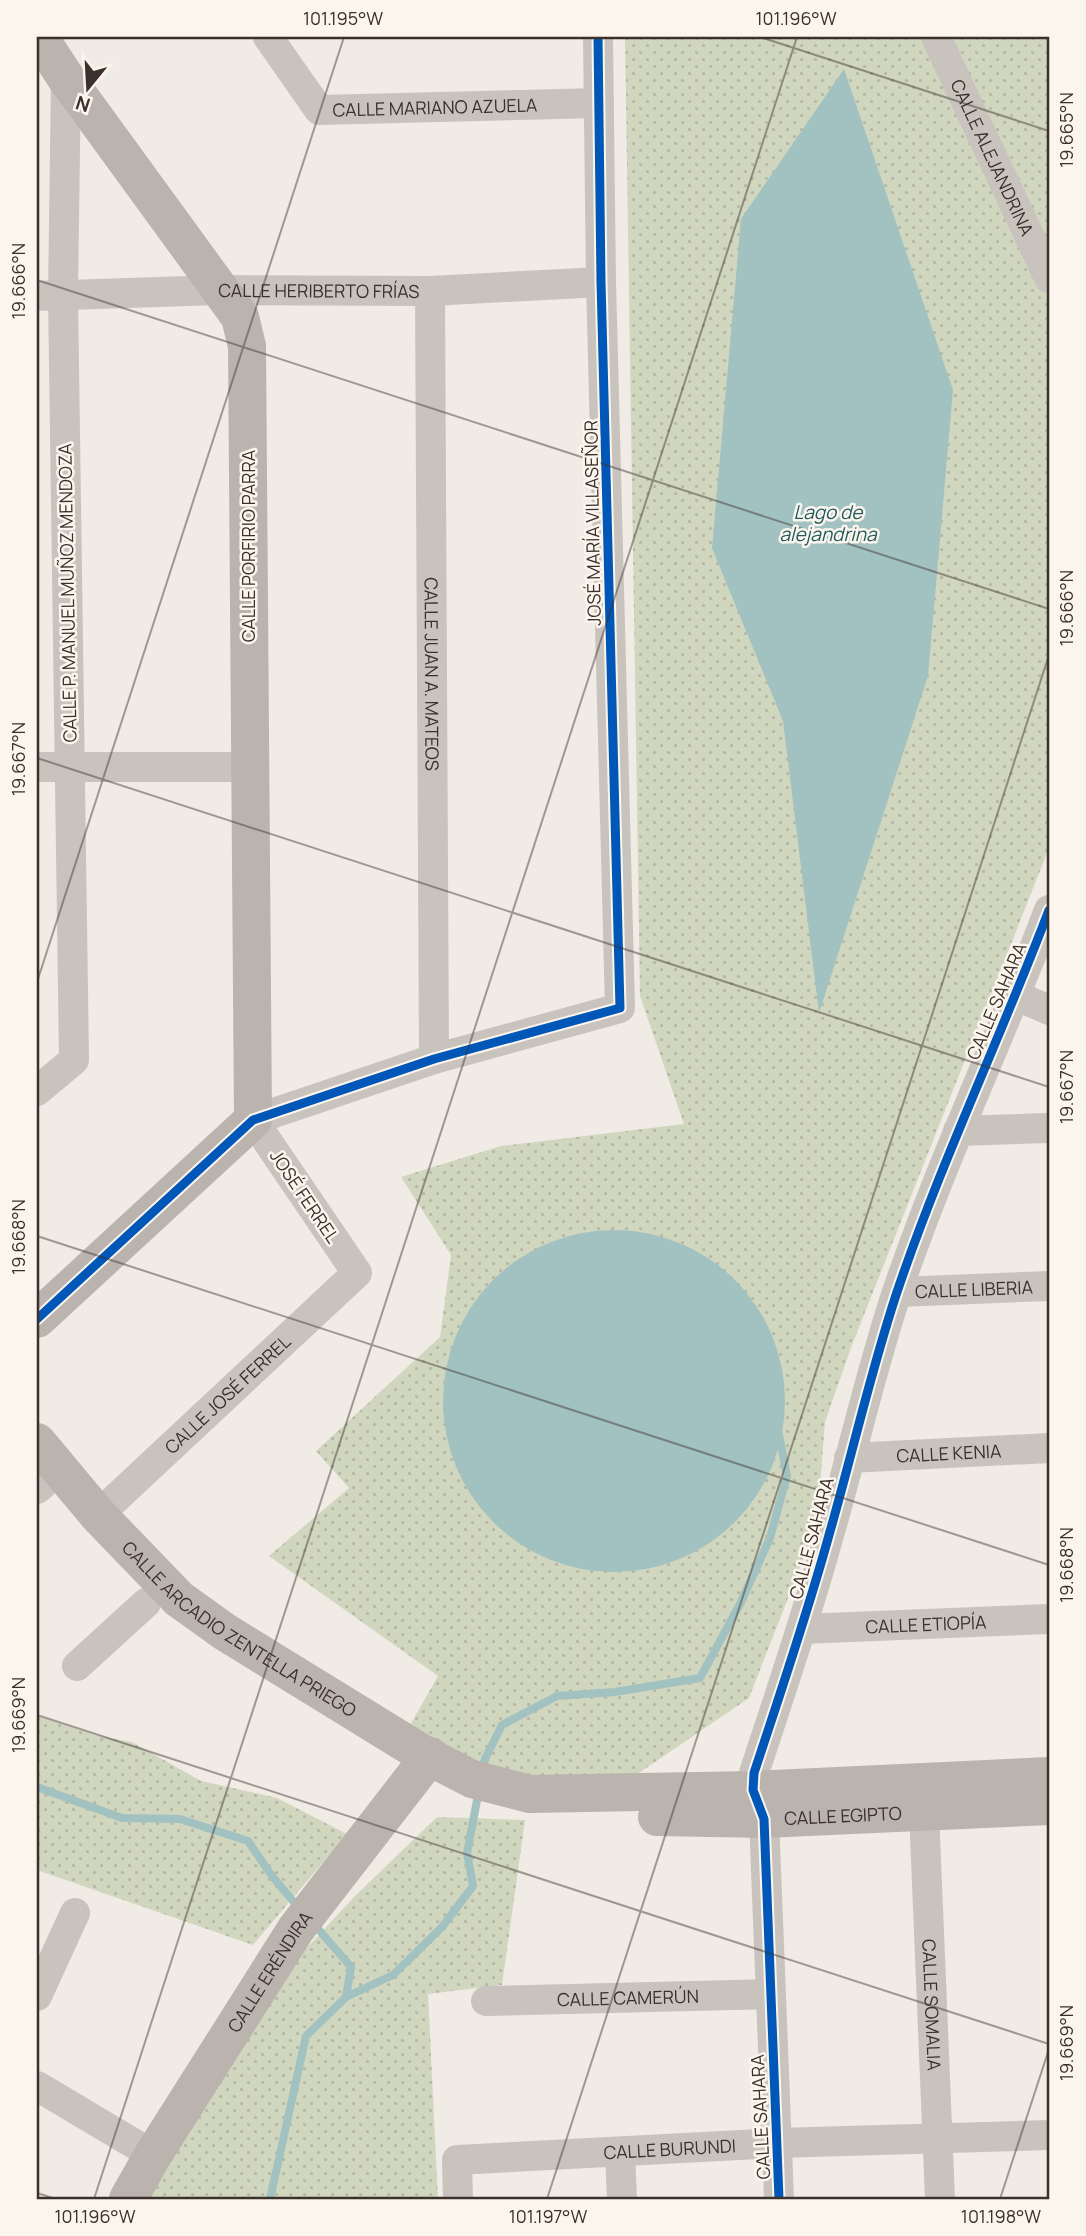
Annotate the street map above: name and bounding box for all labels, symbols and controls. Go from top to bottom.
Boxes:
text: 101.195°W [303,6,383,30]
text: 101.196°W [755,6,837,30]
north arrow [52,52,122,122]
street label: CALLE ALEJANDRINA [945,75,1040,240]
text: N [72,90,93,119]
text: 19.665°N [1054,92,1078,168]
street label: CALLE MARIANO AZUELA [332,93,538,122]
text: 19.666°N [6,243,30,319]
street label: CALLE HERIBERTO FRÍAS [218,278,420,303]
street label: JOSÉ MARÍA VILLASEÑOR [578,420,606,626]
street label: CALLE P. MANUEL MUÑOZ MENDOZA [52,443,82,743]
street label: CALLE PORFIRIO PARRA [236,449,260,642]
water label: Lago de alejandrina [779,499,878,547]
text: 19.666°N [1054,570,1078,646]
street label: CALLE JUAN A. MATEOS [419,577,444,771]
text: 19.667°N [6,722,30,796]
street label: CALLE SAHARA [961,938,1032,1063]
text: 19.667°N [1054,1050,1078,1124]
street label: JOSÉ FERREL [265,1145,345,1247]
text: 19.668°N [6,1199,30,1275]
street label: CALLE LIBERIA [915,1275,1034,1303]
street label: CALLE JOSÉ FERREL [159,1329,295,1459]
street label: CALLE KENIA [896,1438,1003,1468]
street label: CALLE SAHARA [783,1474,839,1602]
text: 19.668°N [1054,1527,1078,1603]
street label: CALLE ARCADIO ZENTELLA PRIEGO [117,1535,361,1722]
street label: CALLE ETIOPÍA [865,1610,987,1638]
text: 19.669°N [6,1677,30,1753]
street label: CALLE EGIPTO [784,1801,902,1830]
street label: CALLE ERÉNDIRA [222,1906,318,2037]
street label: CALLE SOMALIA [917,1939,947,2072]
street label: CALLE CAMERÚN [557,1984,699,2011]
text: 19.669°N [1054,2005,1078,2081]
street label: CALLE SAHARA [745,2053,775,2180]
street label: CALLE BURUNDI [603,2133,736,2164]
text: 101.196°W [54,2204,136,2228]
text: 101.197°W [509,2204,587,2228]
text: 101.198°W [961,2204,1041,2228]

